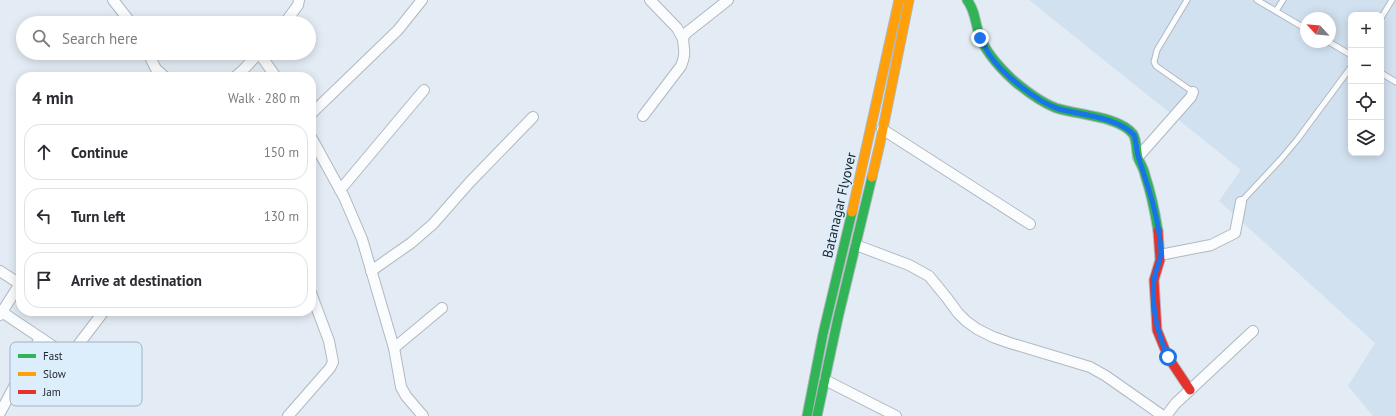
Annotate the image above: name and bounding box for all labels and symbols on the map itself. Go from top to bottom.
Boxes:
north arrow [1300,12,1336,48]
route end [971,29,989,47]
street label: Batanagar Flyover [818,150,860,260]
legend [10,342,142,406]
route start [1159,348,1177,366]
text: Fast [43,349,63,363]
text: Slow [43,367,66,381]
text: Jam [42,385,61,399]

